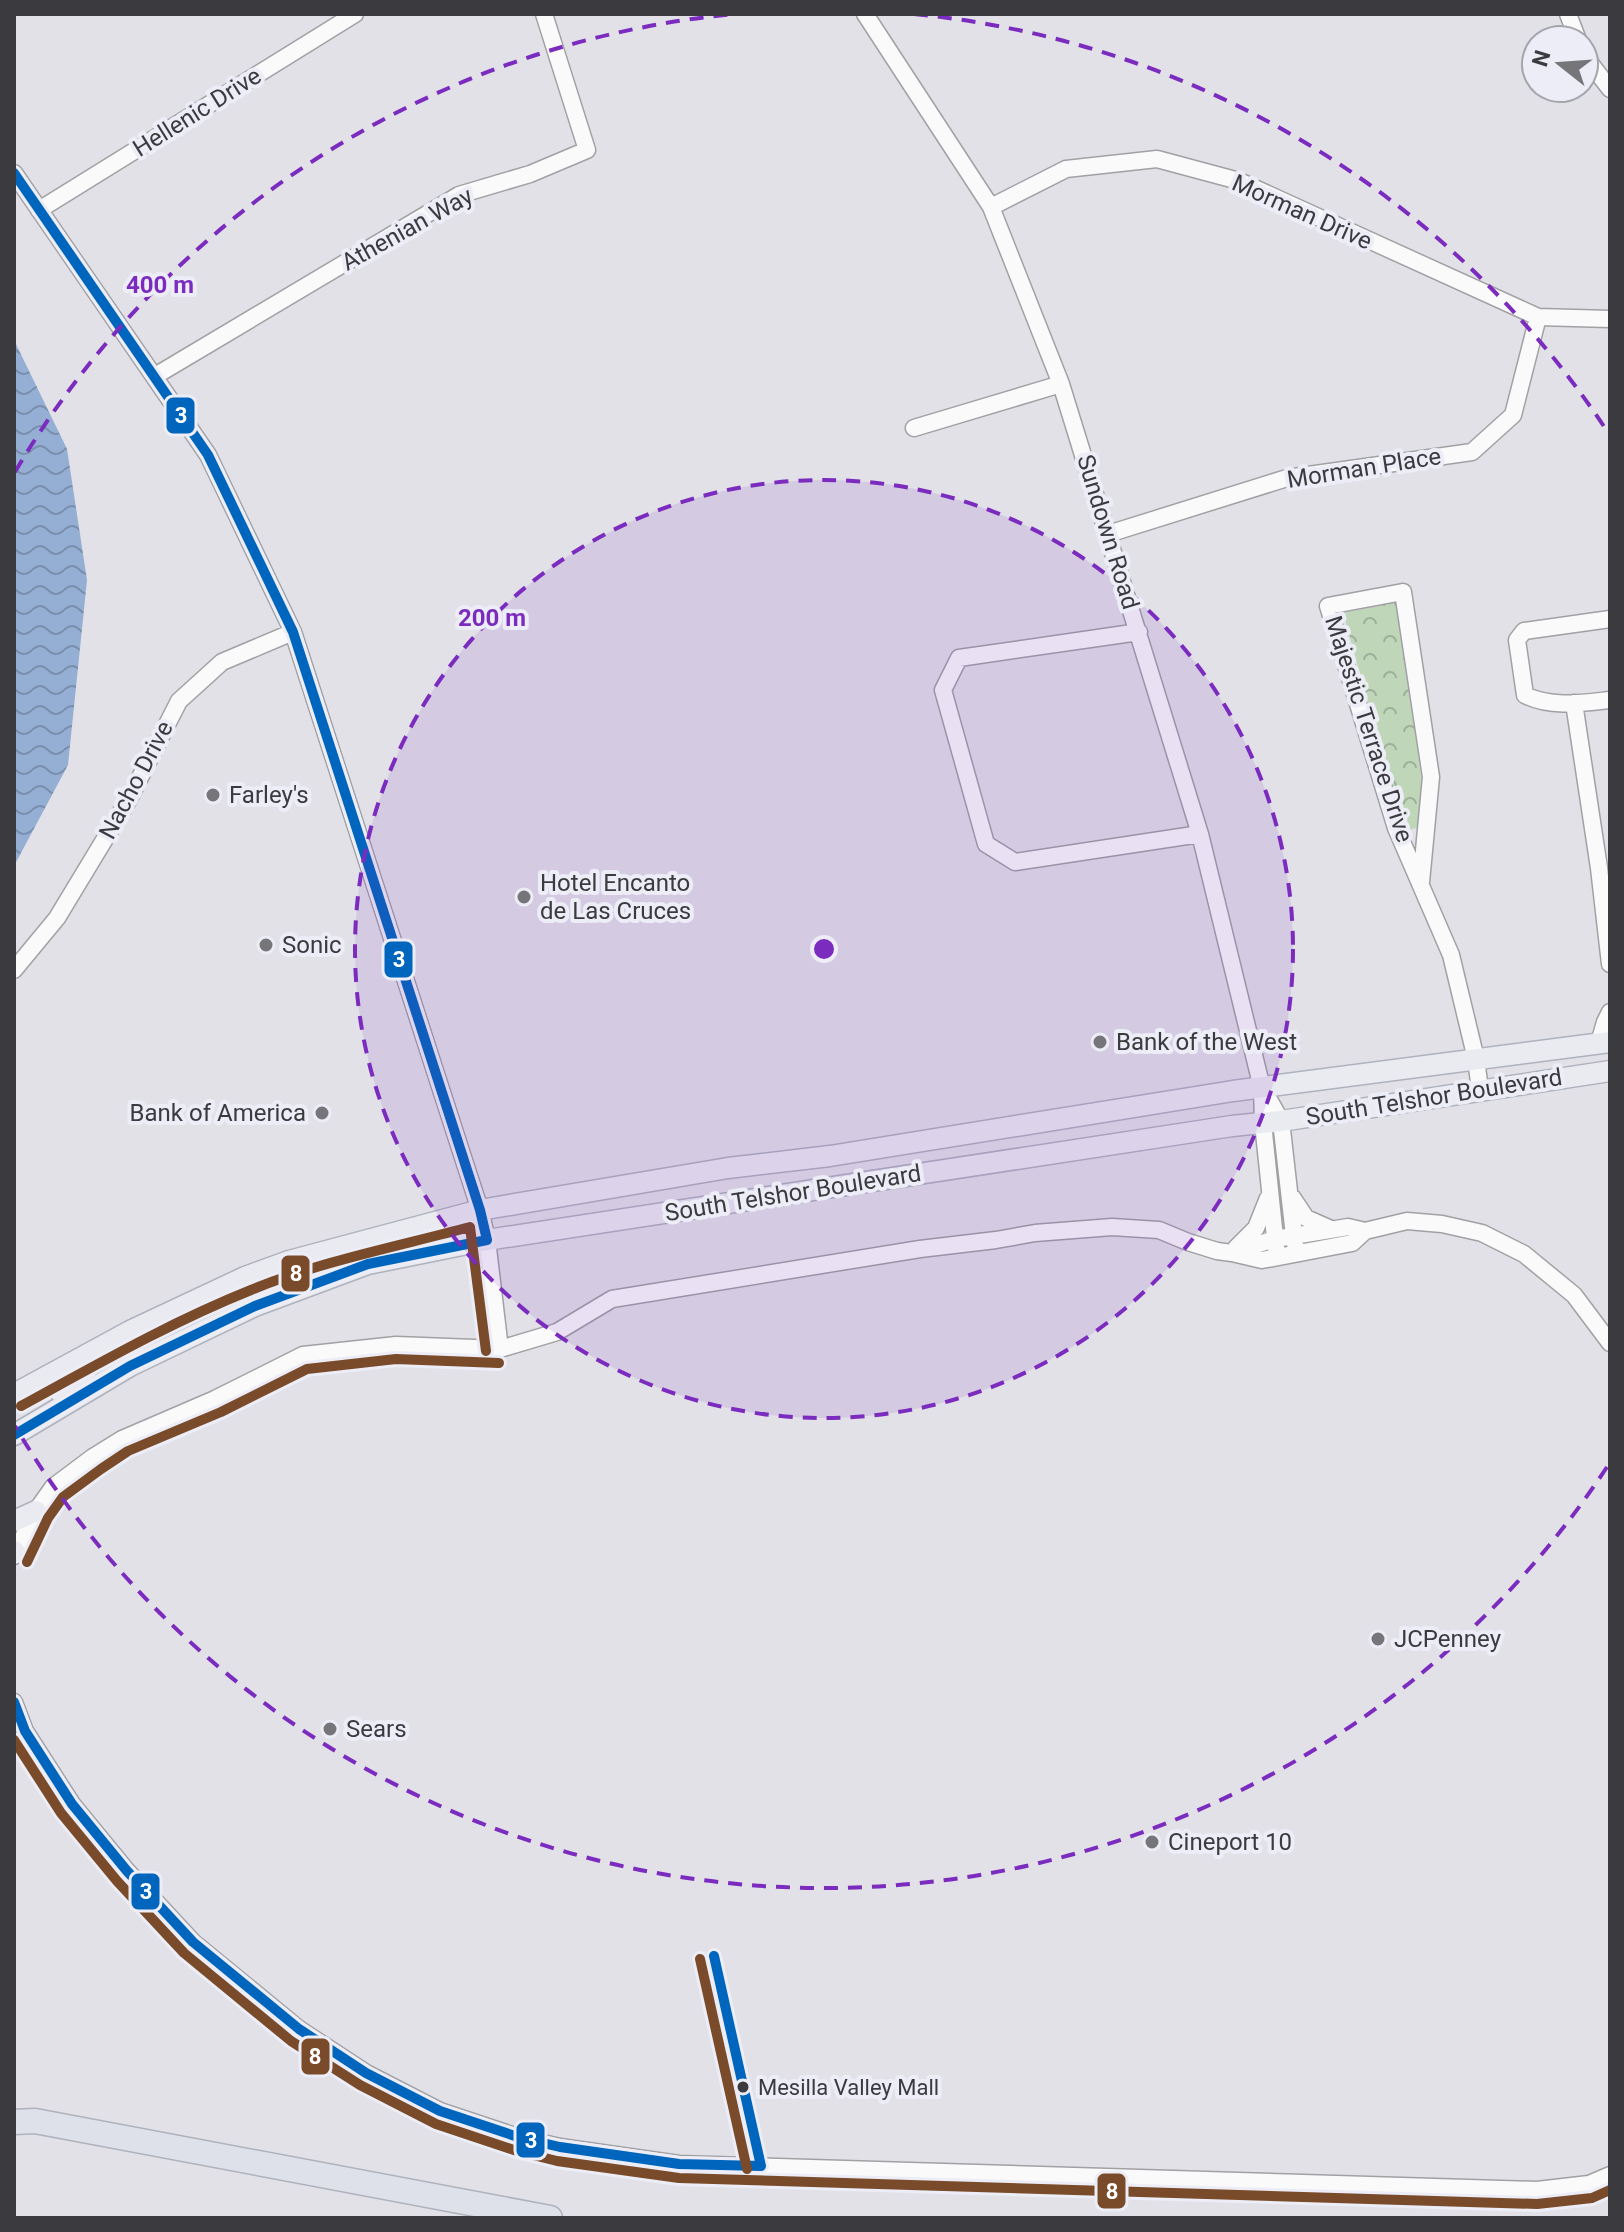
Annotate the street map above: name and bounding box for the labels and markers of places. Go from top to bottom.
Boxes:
place label: Farley's [229,781,309,809]
marker: Farley's [204,786,222,804]
place label: Hotel Encanto de Las Cruces [540,869,691,925]
marker: Hotel Encanto de Las Cruces [515,888,533,906]
place label: Sonic [282,931,342,959]
centre of rings [810,935,838,963]
marker: Sonic [257,936,275,954]
place label: Bank of the West [1116,1028,1297,1056]
marker: Bank of the West [1091,1033,1109,1051]
place label: Bank of America [130,1099,306,1127]
marker: Bank of America [313,1104,331,1122]
place label: JCPenney [1394,1625,1502,1653]
marker: JCPenney [1369,1630,1387,1648]
place label: Sears [346,1715,407,1743]
marker: Sears [321,1720,339,1738]
place label: Cineport 10 [1168,1828,1292,1856]
marker: Cineport 10 [1143,1833,1161,1851]
place label: Mesilla Valley Mall [758,2075,939,2100]
marker: Mesilla Valley Mall [735,2079,751,2095]

